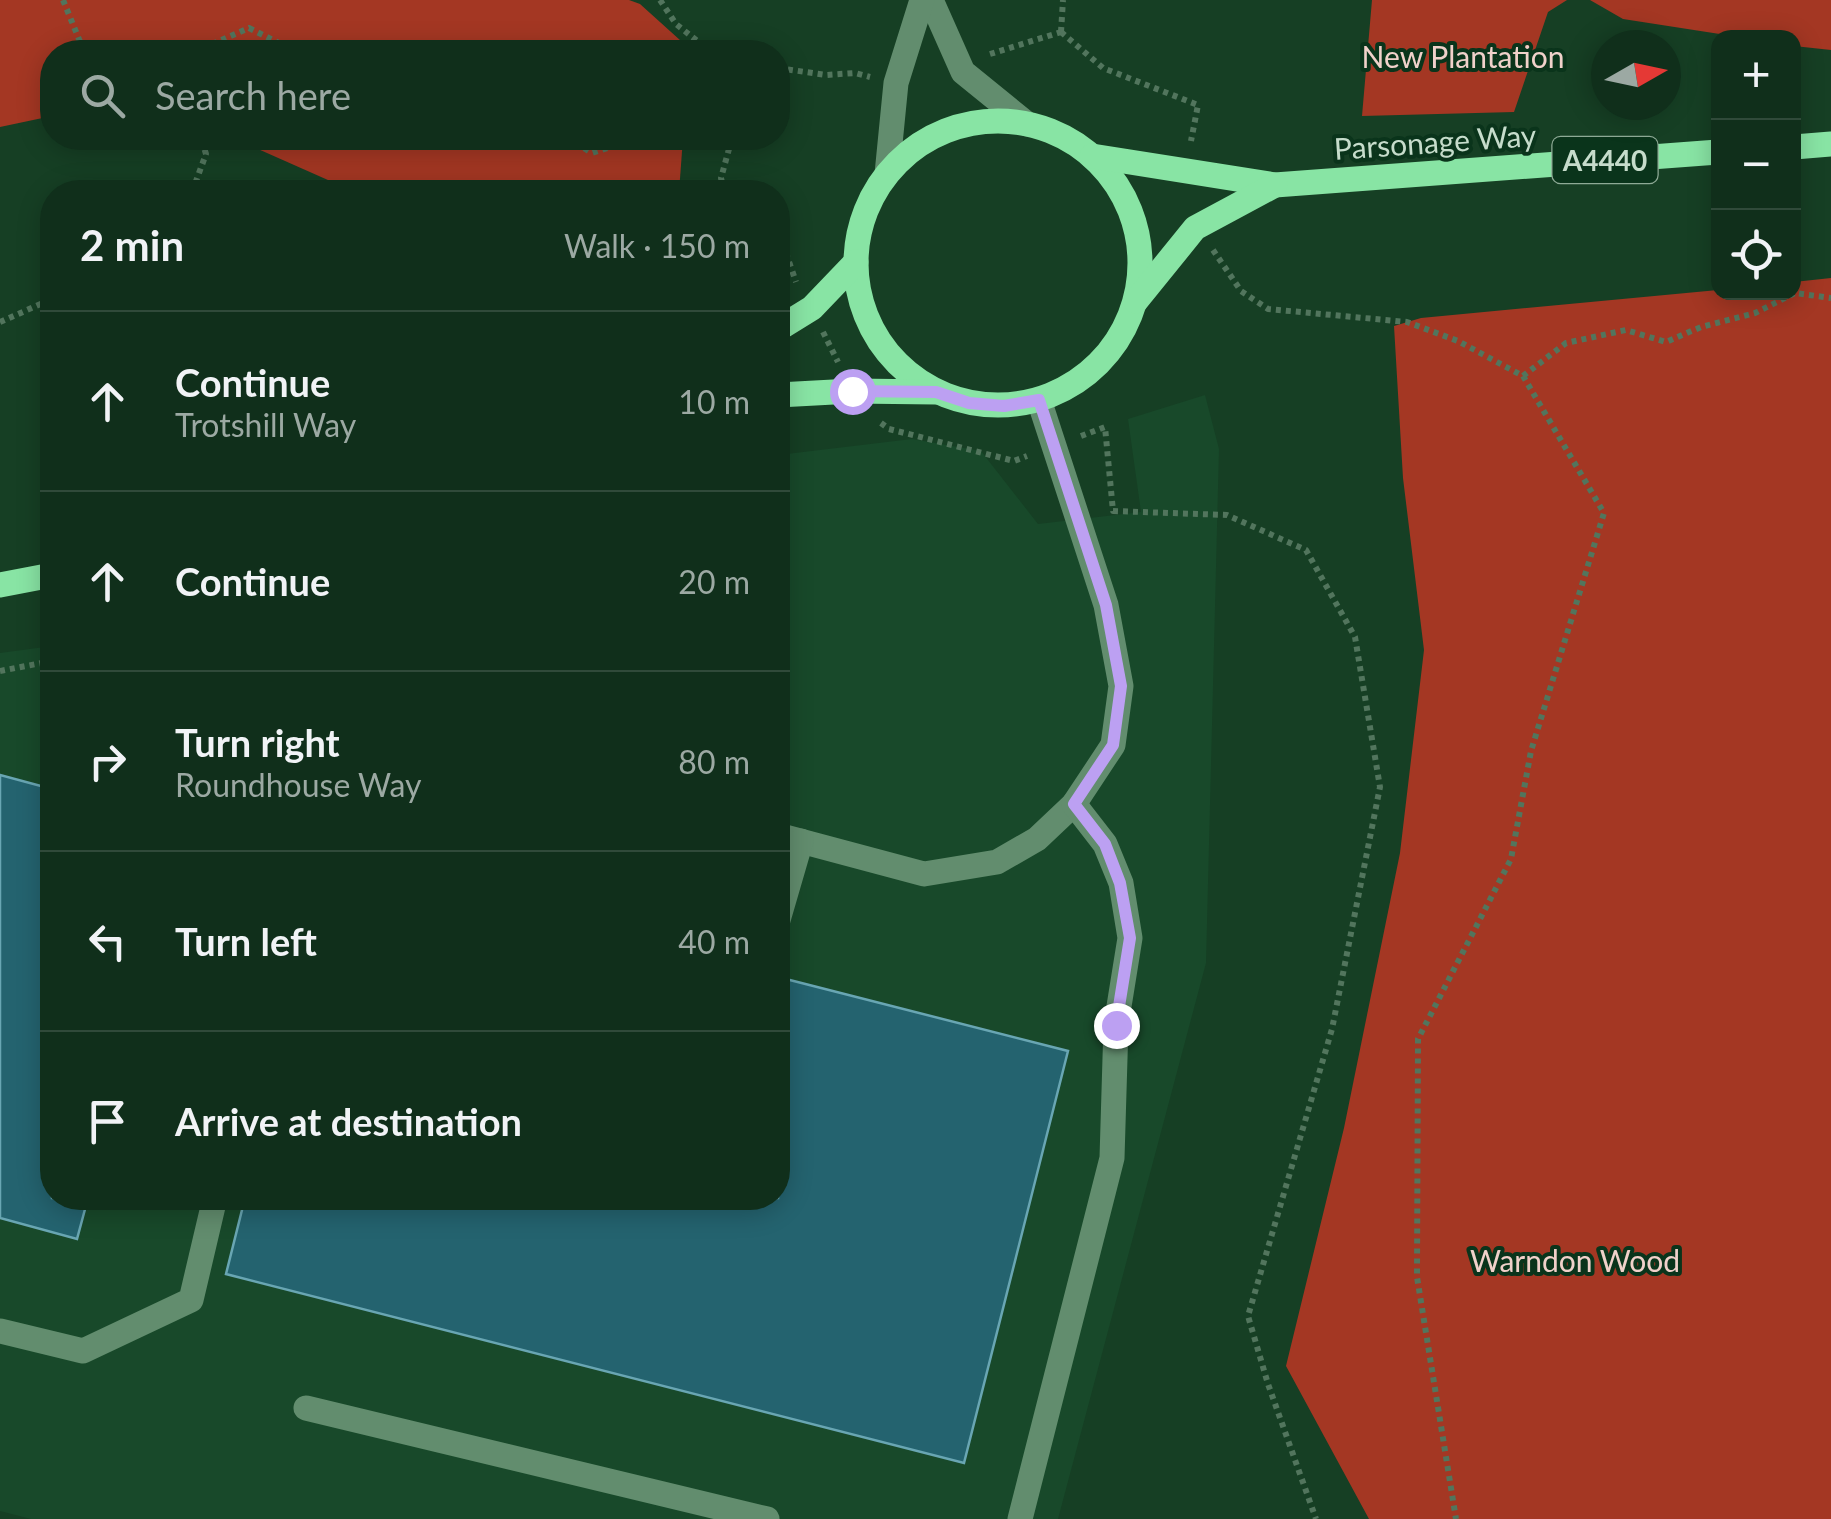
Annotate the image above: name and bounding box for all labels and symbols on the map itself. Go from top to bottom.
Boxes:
north arrow [1591,30,1681,120]
park label: New Plantation [1362,38,1564,74]
street label: Parsonage Way [1333,116,1538,166]
road number: A4440 [1552,137,1658,183]
route start [830,369,876,415]
route end [1094,1003,1140,1049]
park label: Warndon Wood [1470,1242,1680,1278]

